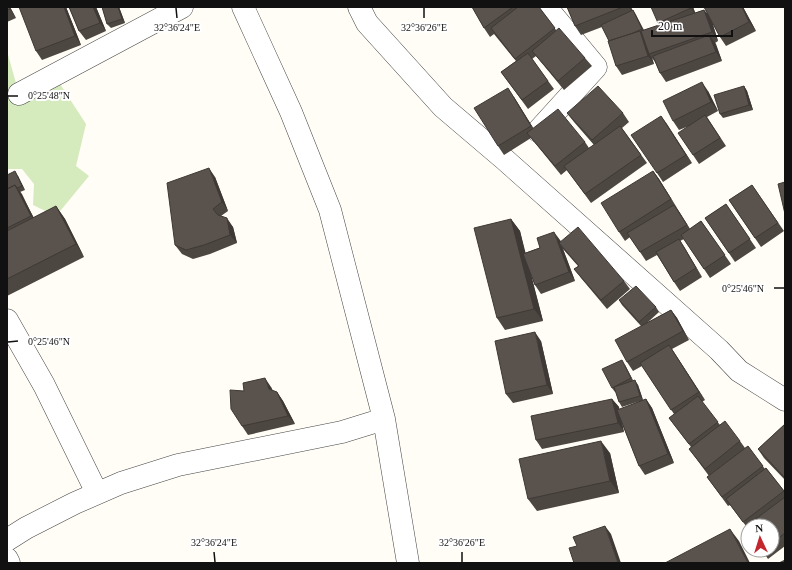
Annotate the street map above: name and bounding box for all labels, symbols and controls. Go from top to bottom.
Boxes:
scale bar [652,12,732,38]
text: 20 m [658,19,683,33]
text: 32°36'24"E [154,22,200,33]
text: 32°36'26"E [401,22,447,33]
text: 0°25'48"N [28,90,70,101]
text: 0°25'46"N [722,283,764,294]
text: 0°25'46"N [28,336,70,347]
north arrow [740,518,780,558]
text: N [755,522,764,534]
text: 32°36'24"E [191,537,237,548]
text: 32°36'26"E [439,537,485,548]

